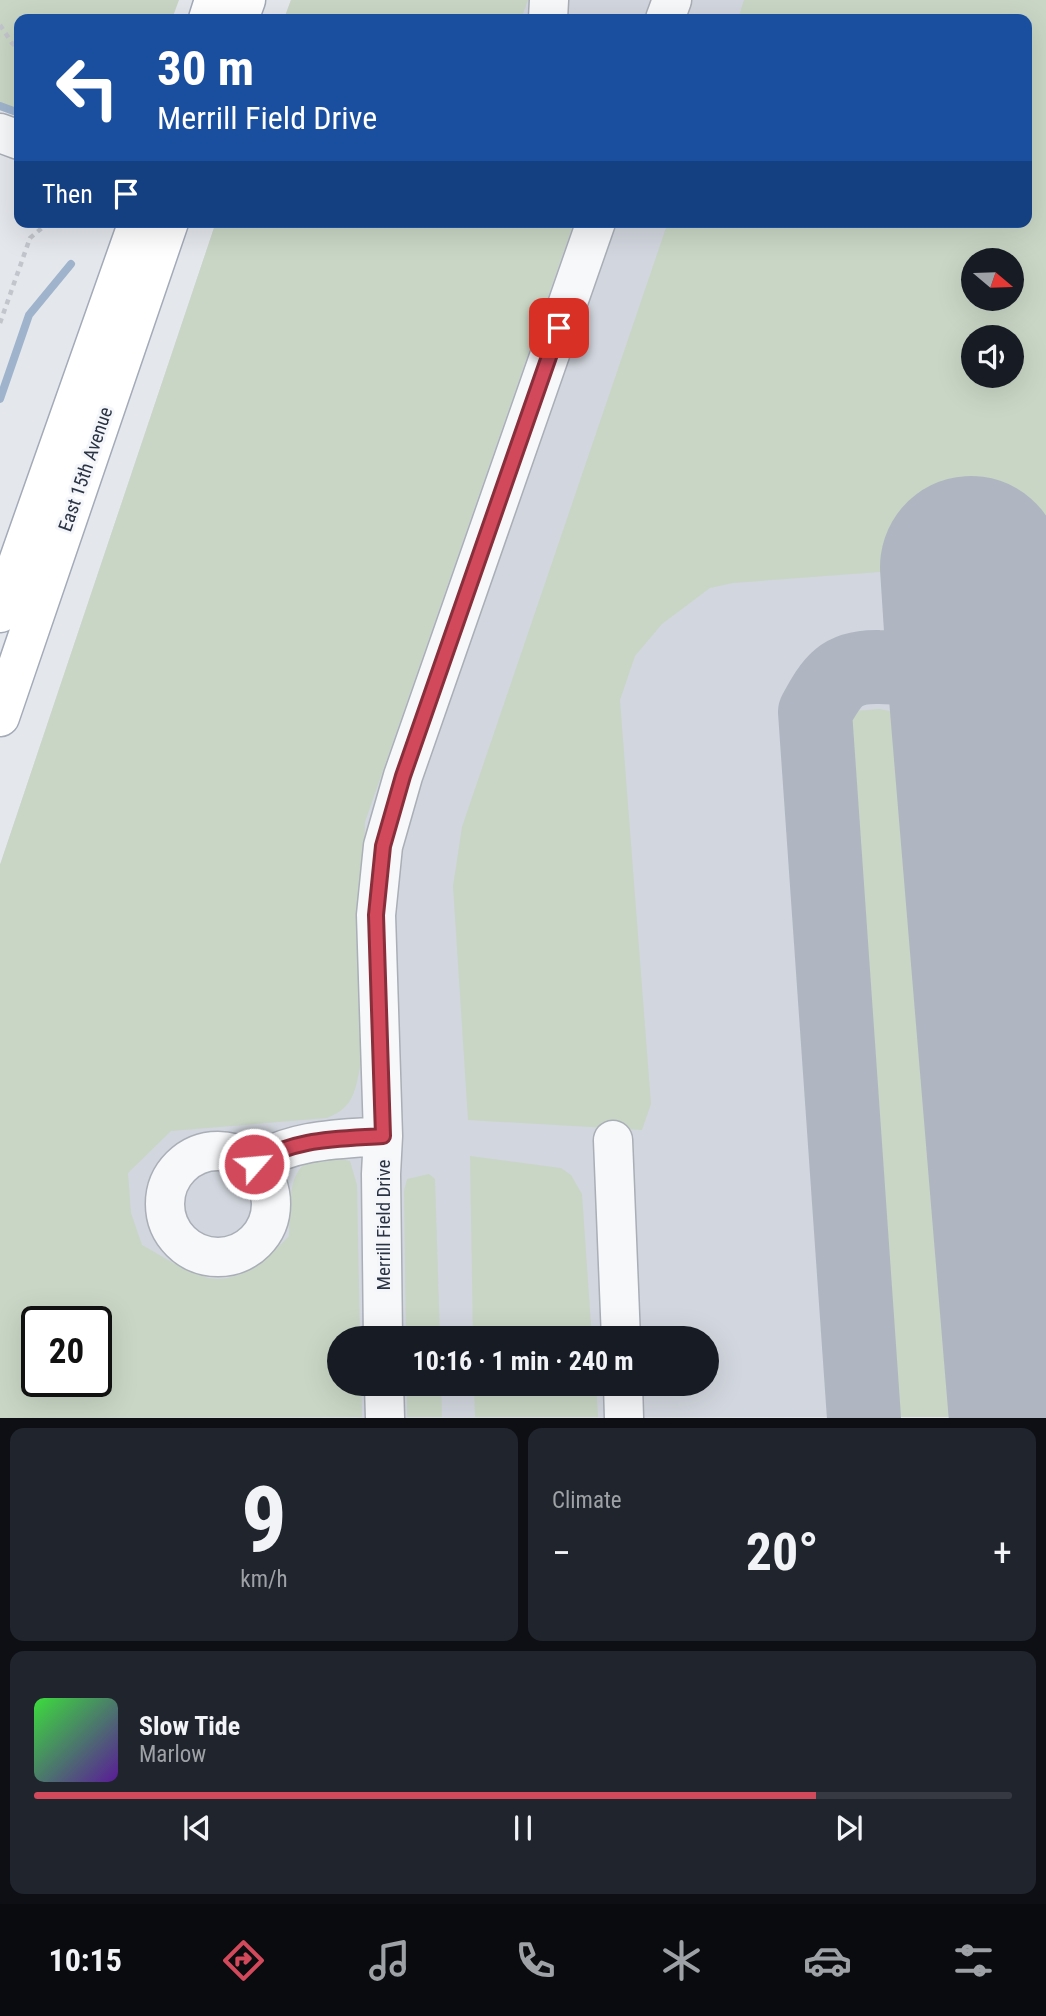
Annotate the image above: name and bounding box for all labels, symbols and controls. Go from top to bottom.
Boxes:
text: 30 m [157,40,254,97]
icon: left [42,42,133,133]
text: Merrill Field Drive [157,99,377,137]
icon: arrive [107,175,145,213]
text: Then [42,179,93,209]
north arrow [961,248,1024,312]
map controls [961,248,1024,388]
pin [529,298,589,358]
icon: arrive [540,309,578,347]
button: sound [961,325,1024,388]
street label: East 15th Avenue [53,404,118,534]
position arrow [217,1127,291,1201]
street label: Merrill Field Drive [372,1160,395,1290]
speed limit sign: 20 [21,1306,112,1397]
text: 10:16 · 1 min · 240 m [413,1346,633,1376]
text: 9 [241,1467,287,1573]
text: Climate [552,1487,622,1514]
text: 20° [746,1522,818,1583]
text: − [552,1531,571,1575]
text: + [993,1531,1012,1575]
text: km/h [240,1566,288,1593]
text: Slow Tide [139,1711,240,1741]
text: Marlow [139,1741,206,1768]
icon: previous [178,1809,216,1847]
icon: pause [504,1809,542,1847]
icon: next [830,1809,868,1847]
icon: directions [219,1936,268,1985]
icon: music [365,1936,414,1985]
icon: phone [511,1936,560,1985]
icon: climate [657,1936,706,1985]
icon: car [803,1936,852,1985]
icon: filters [949,1936,998,1985]
text: 10:15 [48,1941,122,1979]

